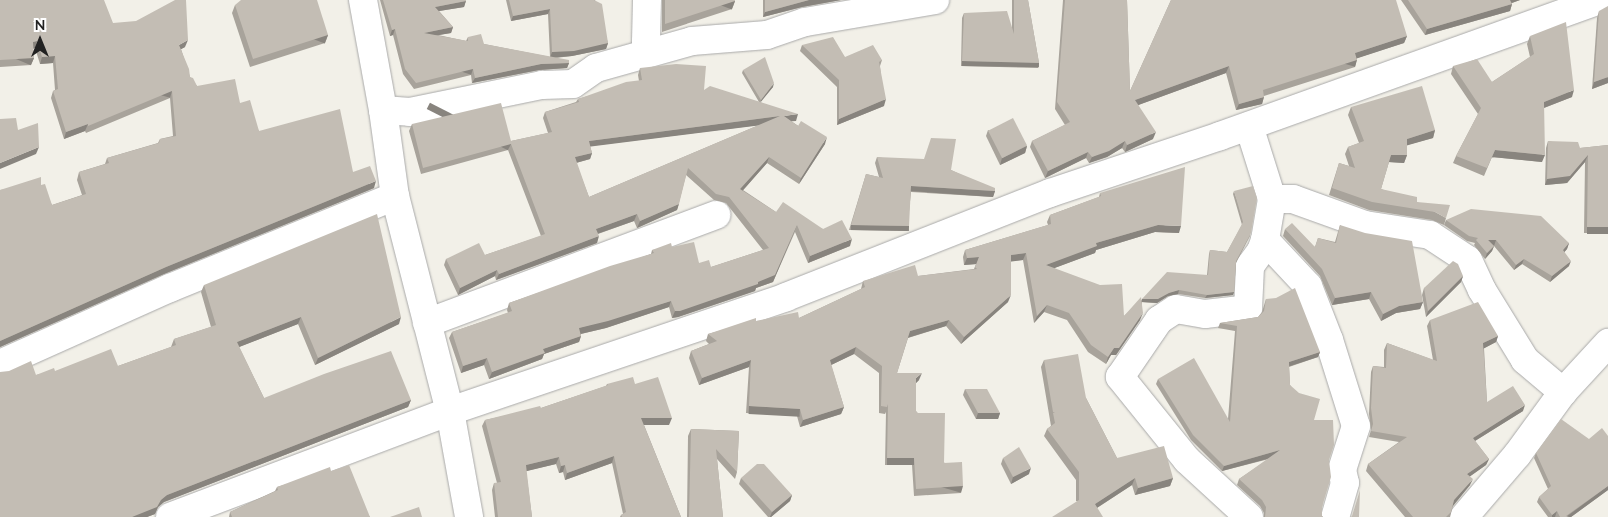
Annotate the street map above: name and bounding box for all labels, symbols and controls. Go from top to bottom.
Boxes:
north arrow [15,15,65,65]
text: N [35,16,45,34]

